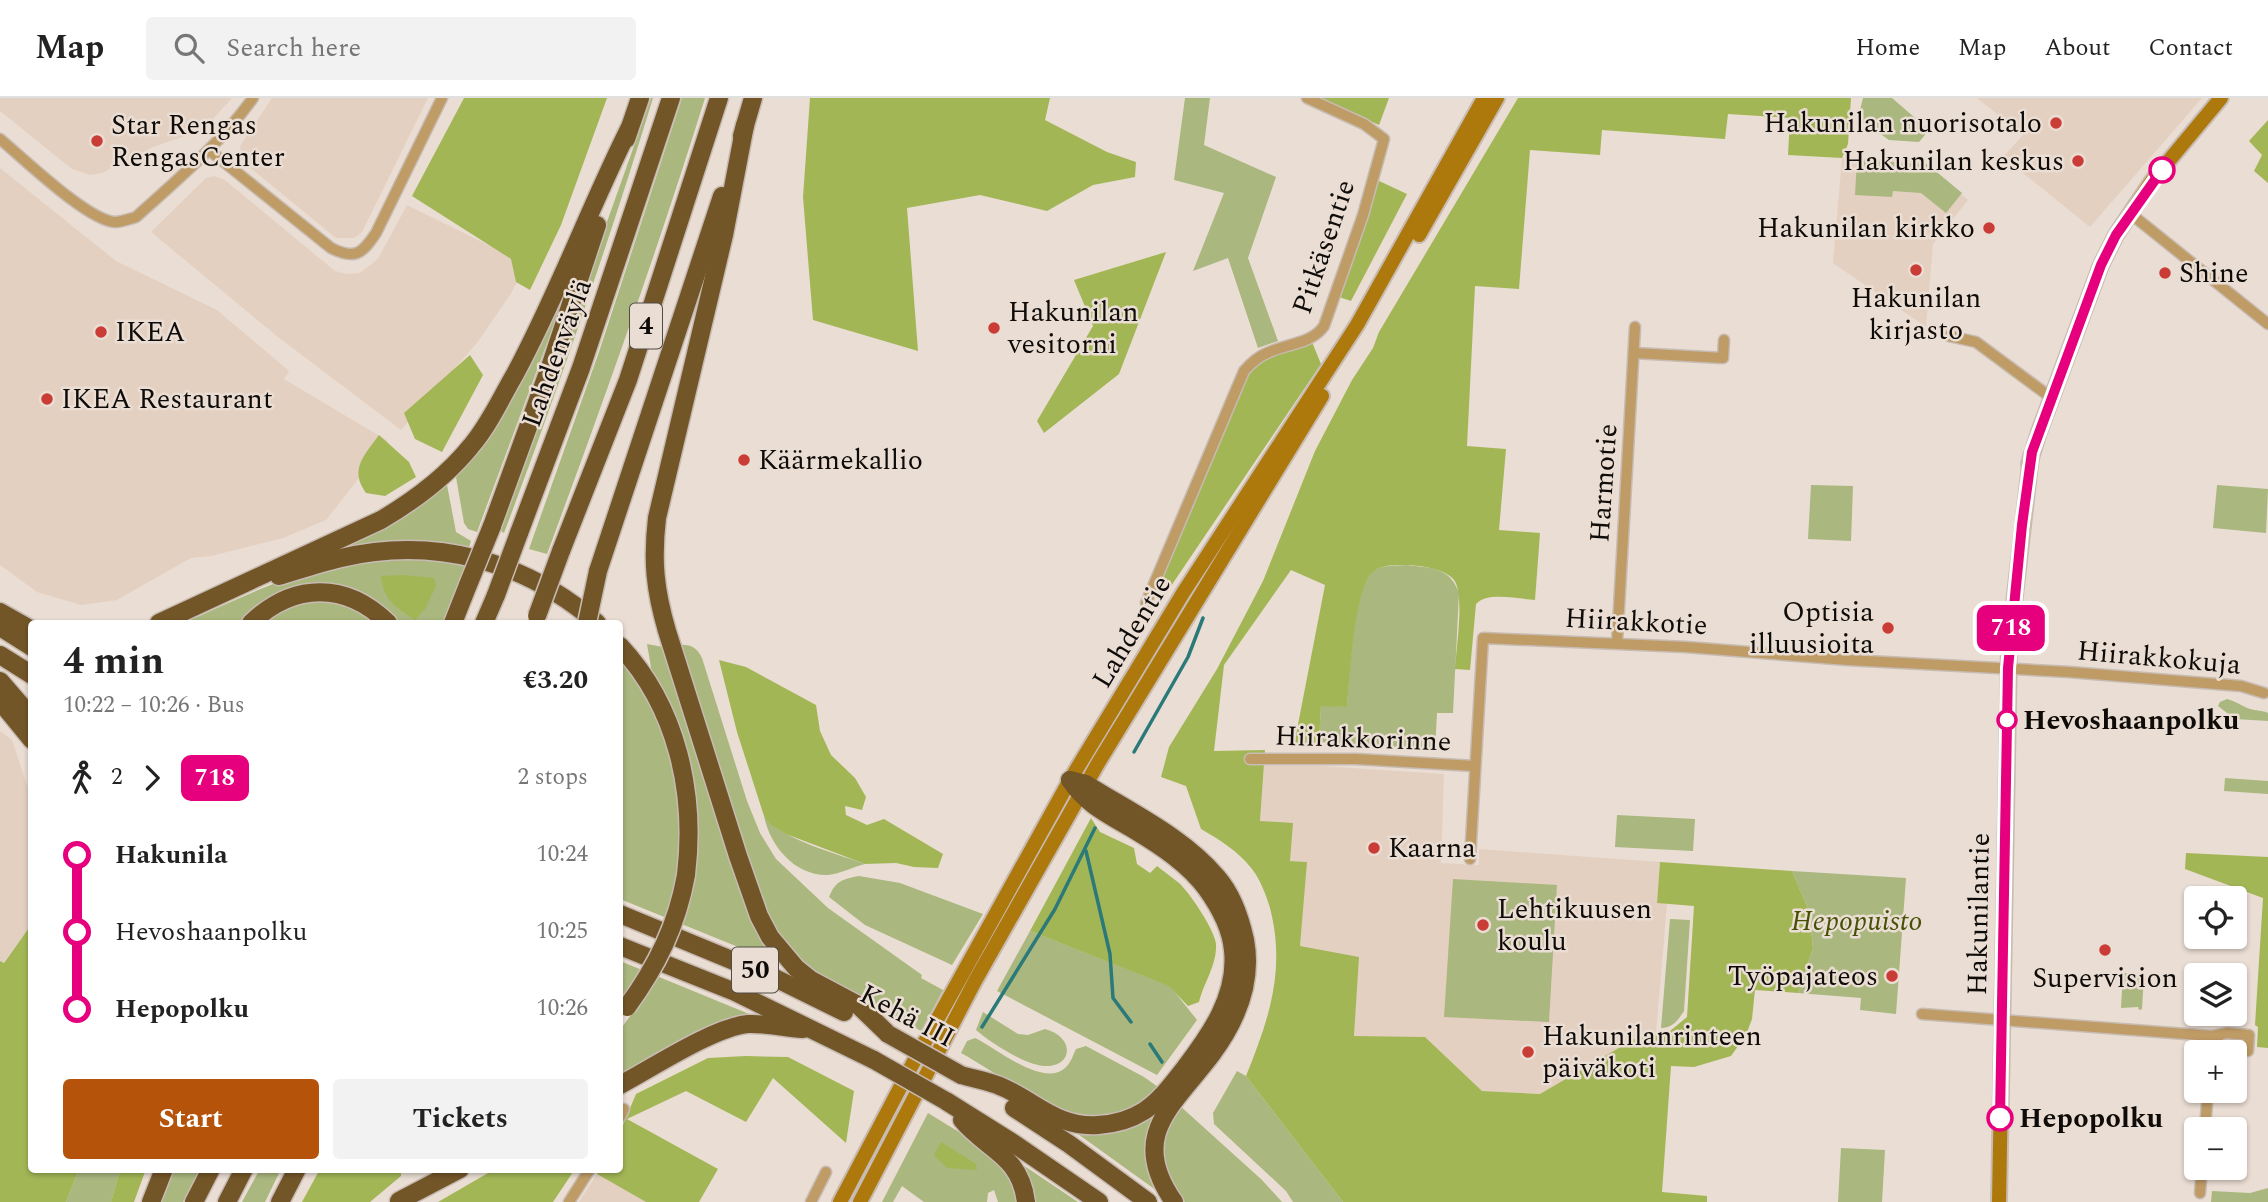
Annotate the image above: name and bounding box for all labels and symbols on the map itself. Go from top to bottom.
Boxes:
place label: Hakunilan nuorisotalo [1764,102,2042,145]
place label: Star Rengas RengasCenter [111,104,285,179]
marker: Hakunilan nuorisotalo [2048,115,2064,131]
marker: Star Rengas RengasCenter [89,133,105,149]
place label: Hakunilan keskus [1843,140,2064,183]
marker: Hakunilan keskus [2070,153,2086,169]
unlabelled marker [2149,157,2175,183]
street label: Pitkäsentie [1281,174,1367,320]
place label: Hakunilan kirkko [1757,207,1975,250]
marker: Hakunilan kirkko [1981,220,1997,236]
place label: Shine [2179,252,2249,295]
marker: Hakunilan kirjasto [1908,262,1924,278]
marker: Shine [2157,265,2173,281]
street label: Lahdenväylä [510,272,604,433]
place label: Hakunilan kirjasto [1851,277,1981,352]
place label: Hakunilan vesitorni [1007,291,1138,366]
road number: 4 [630,303,662,348]
place label: IKEA [115,311,185,354]
marker: Hakunilan vesitorni [986,320,1002,336]
marker: IKEA [93,324,109,340]
place label: IKEA Restaurant [61,378,273,421]
marker: IKEA Restaurant [39,391,55,407]
street label: Harmotie [1578,422,1630,544]
place label: Käärmekallio [758,439,923,482]
marker: Käärmekallio [736,452,752,468]
street label: Lahdentie [1081,567,1183,697]
place label: Optisia illuusioita [1749,591,1874,666]
street label: Hiirakkotie [1564,597,1708,647]
line badge: 718 [1971,605,2051,651]
marker: Optisia illuusioita [1880,620,1896,636]
street label: Hiirakkokuja [2075,629,2243,687]
place label: Hevoshaanpolku [2023,699,2240,742]
marker: Hevoshaanpolku [1997,710,2017,730]
street label: Hiirakkorinne [1274,714,1452,764]
place label: Kaarna [1388,827,1476,870]
street label: Hakunilantie [1956,832,2002,996]
marker: Kaarna [1366,840,1382,856]
place label: Lehtikuusen koulu [1497,888,1652,963]
park label: Hepopuisto [1791,900,1923,943]
marker: Lehtikuusen koulu [1475,917,1491,933]
marker: Supervision [2097,942,2113,958]
road number: 50 [732,948,778,992]
place label: Työpajateos [1728,955,1878,998]
place label: Supervision [2032,957,2178,1000]
marker: Työpajateos [1884,968,1900,984]
street label: Kehä III [852,973,962,1059]
place label: Hakunilanrinteen päiväkoti [1542,1015,1762,1090]
marker: Hakunilanrinteen päiväkoti [1520,1044,1536,1060]
place label: Hepopolku [2019,1097,2164,1140]
marker: Hepopolku [1987,1105,2013,1131]

